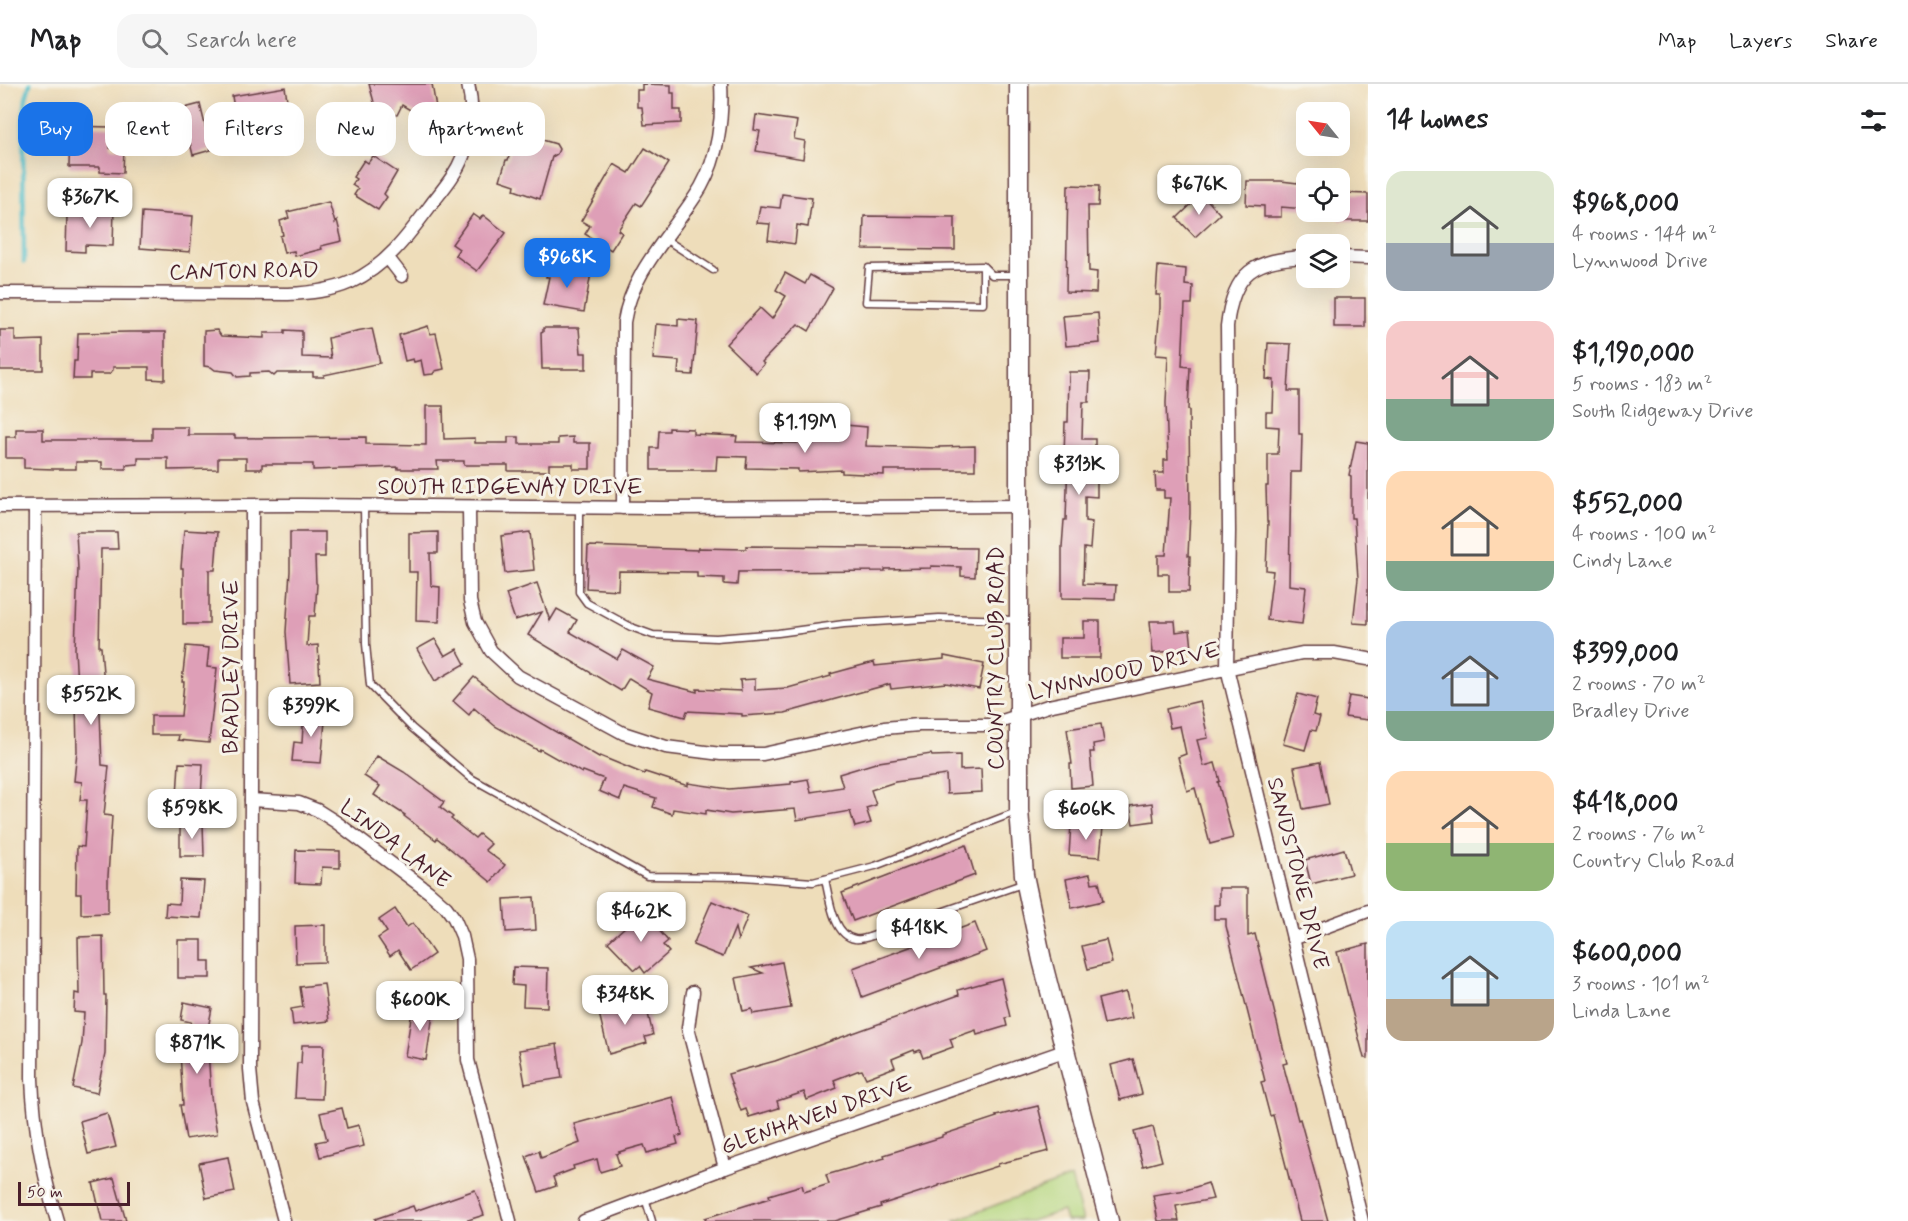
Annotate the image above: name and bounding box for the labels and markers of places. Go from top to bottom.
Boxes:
pin: $676K [1157,165,1241,216]
pin: $367K [48,178,132,229]
pin: $968K [525,238,609,289]
pin: $1.19M [756,403,854,454]
pin: $313K [1037,445,1121,496]
pin: $552K [49,675,133,726]
pin: $399K [269,687,353,738]
pin: $598K [150,789,234,840]
pin: $606K [1044,790,1128,841]
pin: $462K [599,892,683,943]
pin: $418K [877,909,961,960]
pin: $348K [583,975,667,1026]
pin: $600K [378,981,462,1032]
pin: $871K [155,1024,239,1075]

